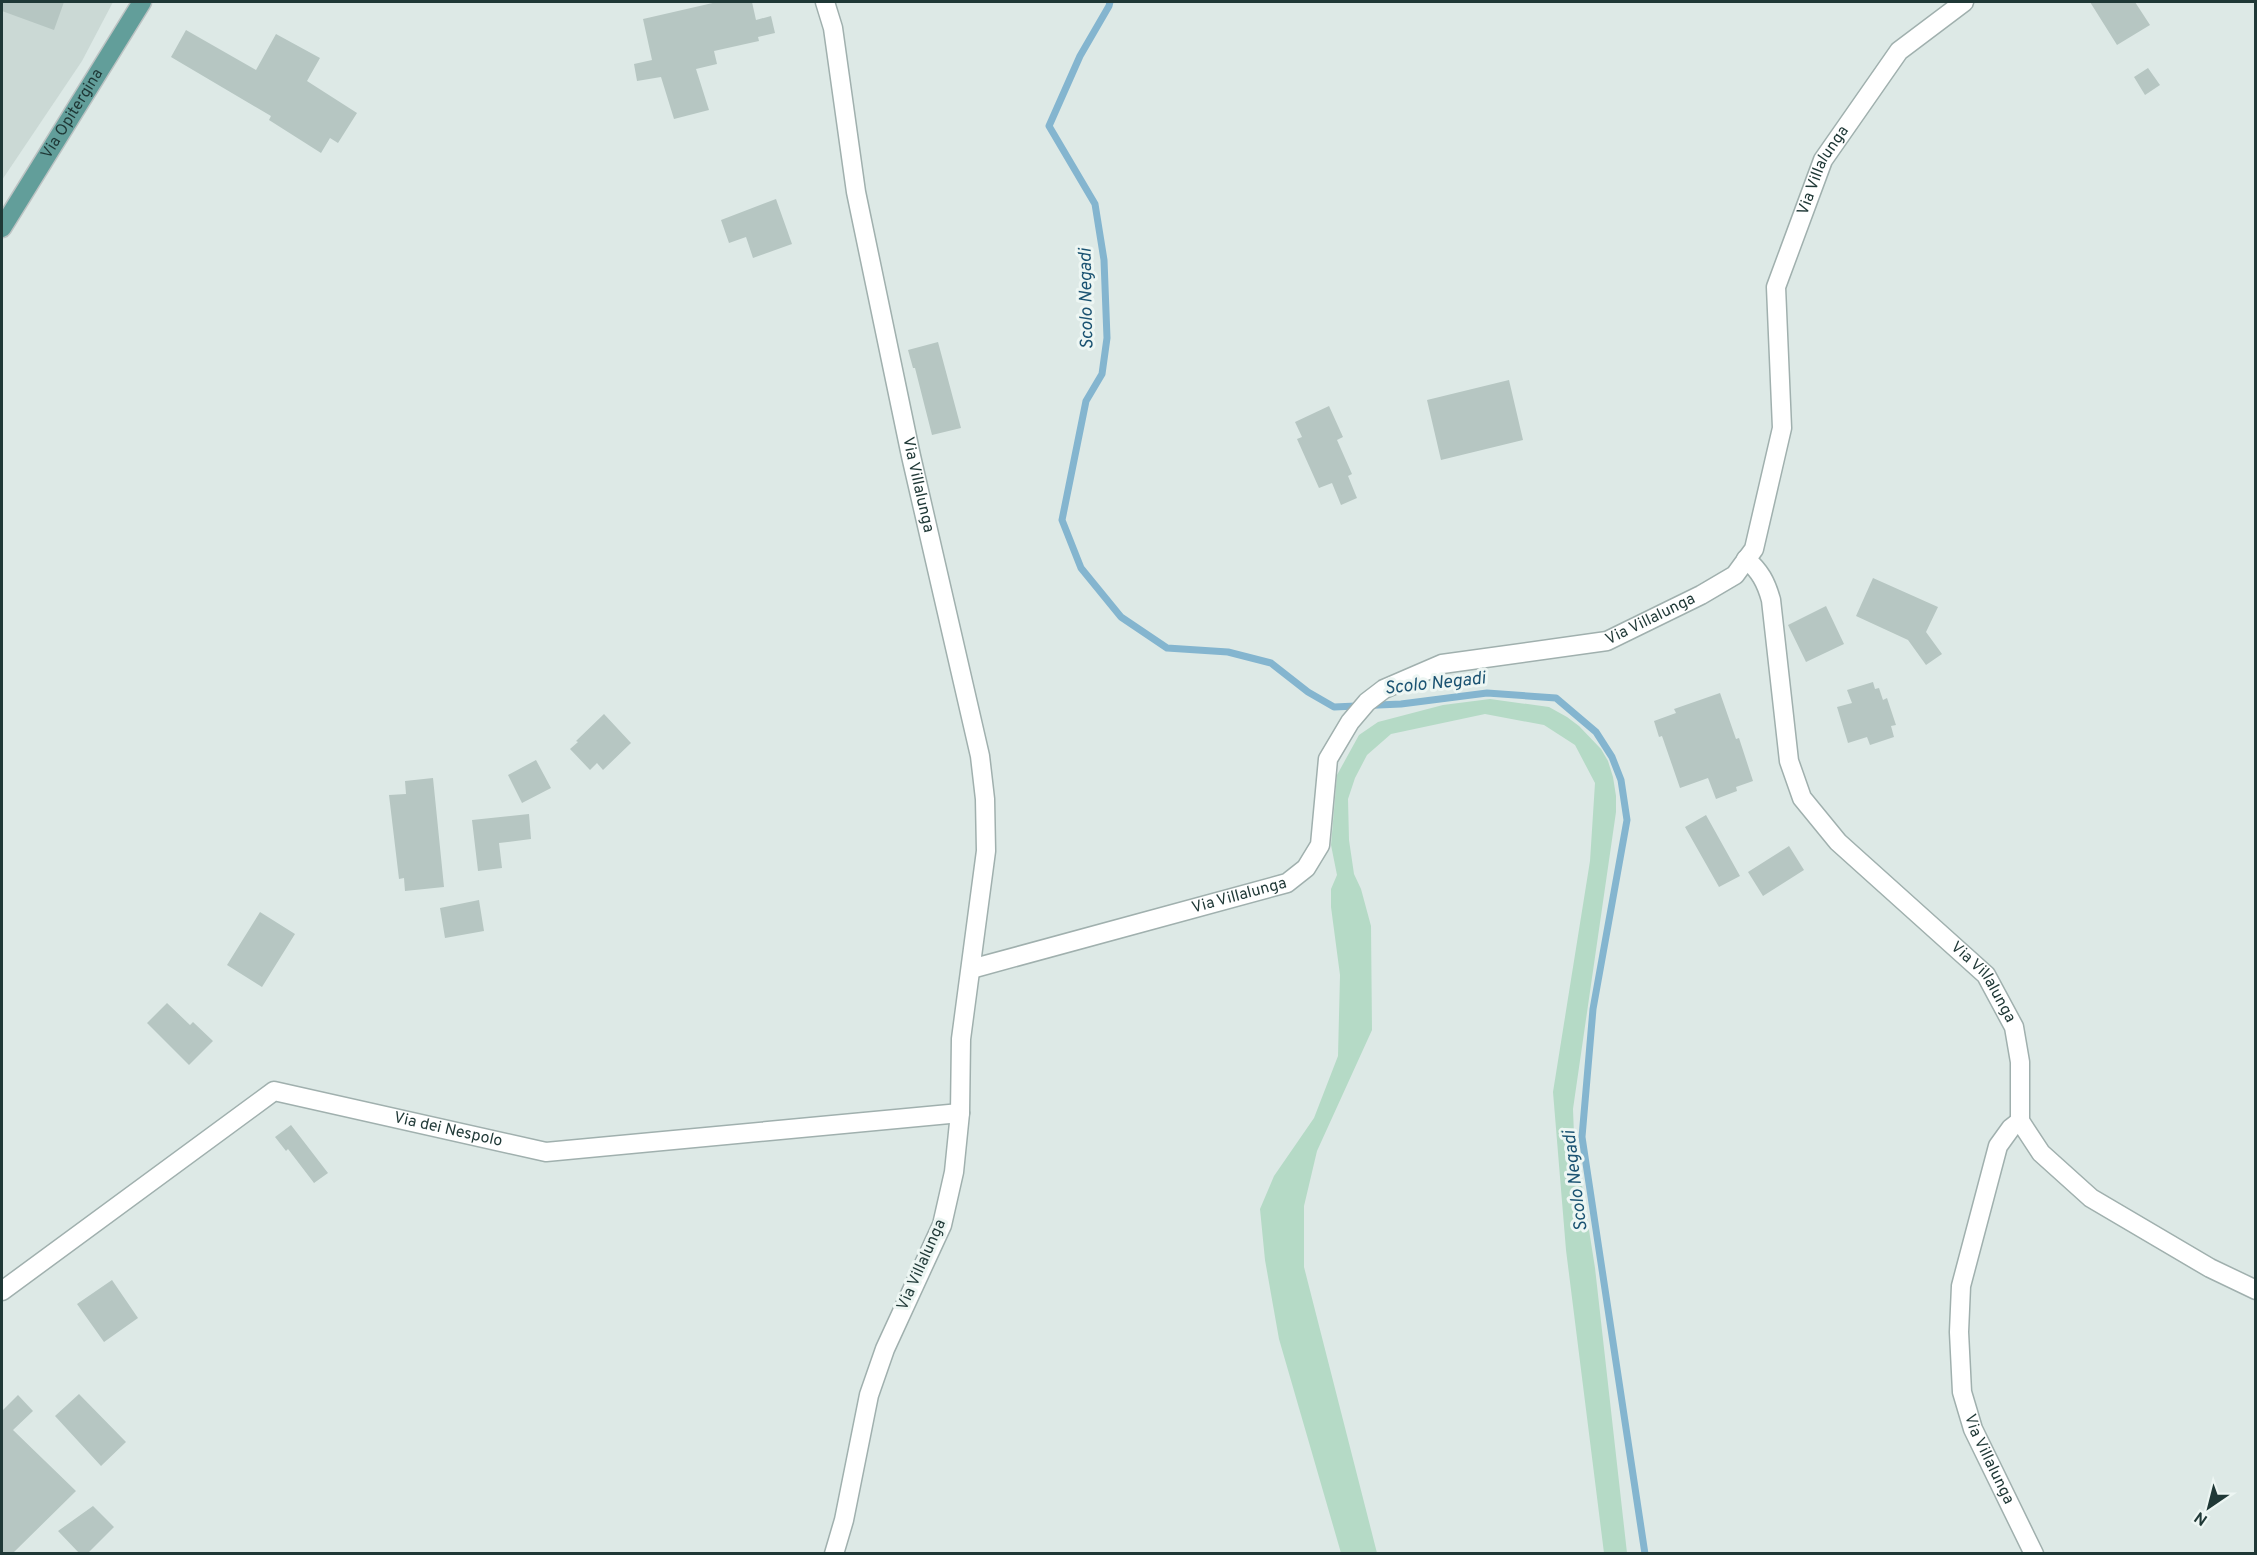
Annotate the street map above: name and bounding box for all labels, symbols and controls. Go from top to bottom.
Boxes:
street label: Via Opitergina [37,65,108,163]
street label: Via Villalunga [1793,122,1854,218]
water label: Scolo Negadi [1075,247,1099,350]
street label: Via Villalunga [897,435,938,535]
street label: Via Villalunga [1602,589,1699,650]
water label: Scolo Negadi [1383,667,1488,701]
street label: Via Villalunga [1190,874,1289,918]
street label: Via Villalunga [1946,938,2020,1026]
street label: Via dei Nespolo [392,1108,504,1152]
water label: Scolo Negadi [1558,1128,1594,1233]
street label: Via Villalunga [893,1216,951,1314]
street label: Via Villalunga [1959,1412,2018,1508]
north arrow [2179,1477,2239,1537]
text: N [2191,1506,2212,1529]

